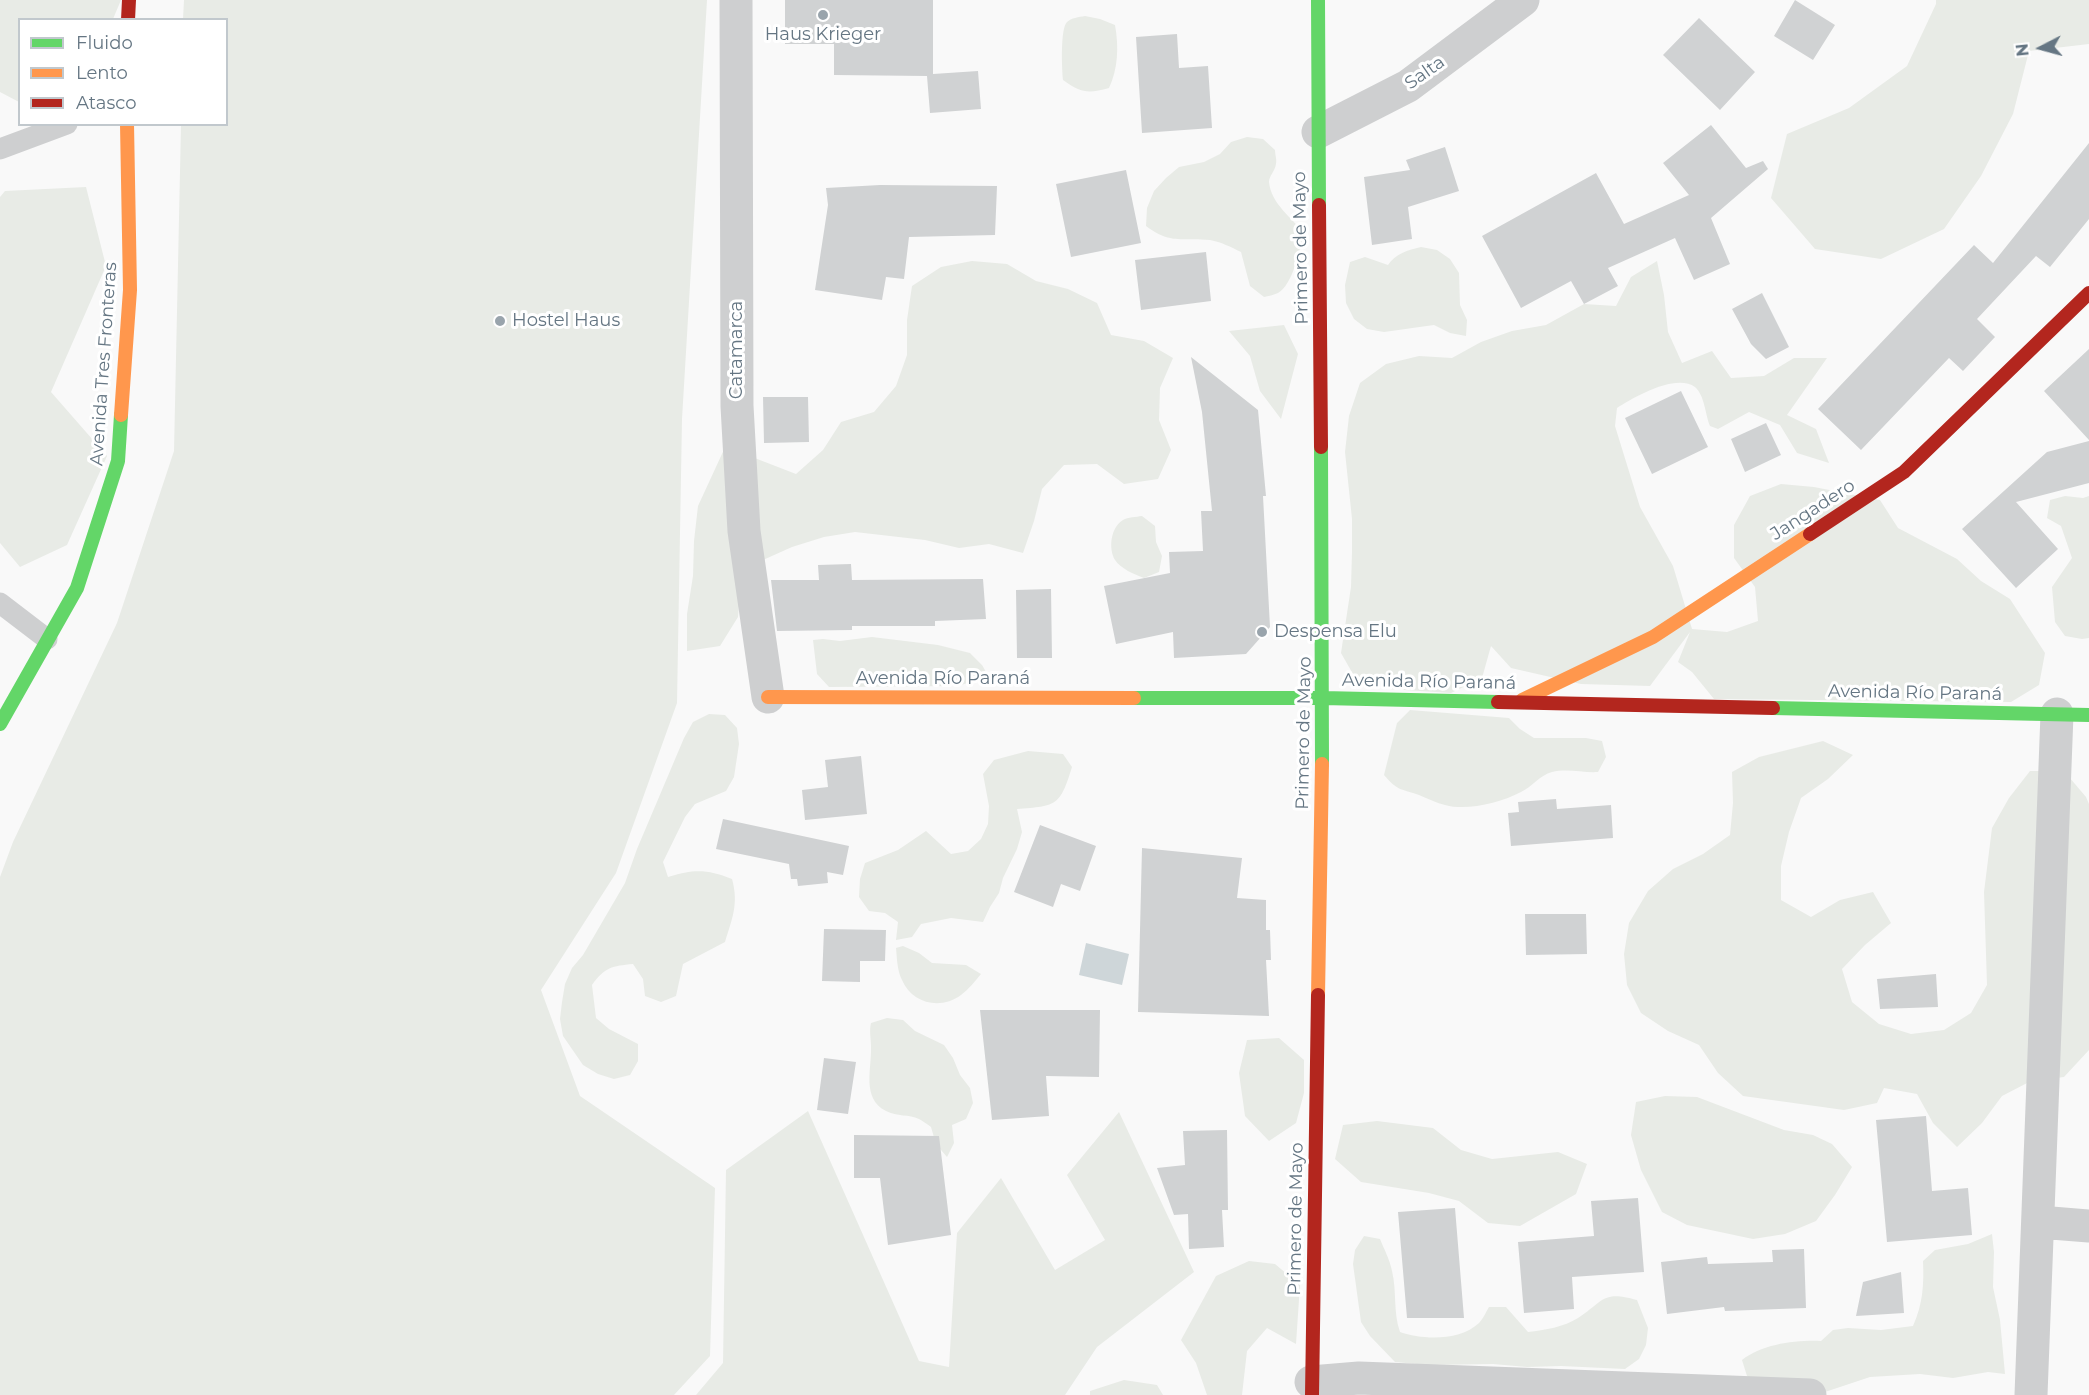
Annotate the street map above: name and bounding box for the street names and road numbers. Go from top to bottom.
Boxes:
street label: Salta [1401,52,1449,94]
street label: Primero de Mayo [1289,171,1313,325]
street label: Avenida Tres Fronteras [86,261,122,467]
street label: Catamarca [726,301,748,399]
street label: Jangadero [1767,475,1859,545]
street label: Primero de Mayo [1292,656,1316,810]
street label: Avenida Río Paraná [856,668,1030,690]
street label: Avenida Río Paraná [1342,670,1516,694]
street label: Avenida Río Paraná [1828,681,2002,705]
street label: Primero de Mayo [1284,1142,1308,1296]

